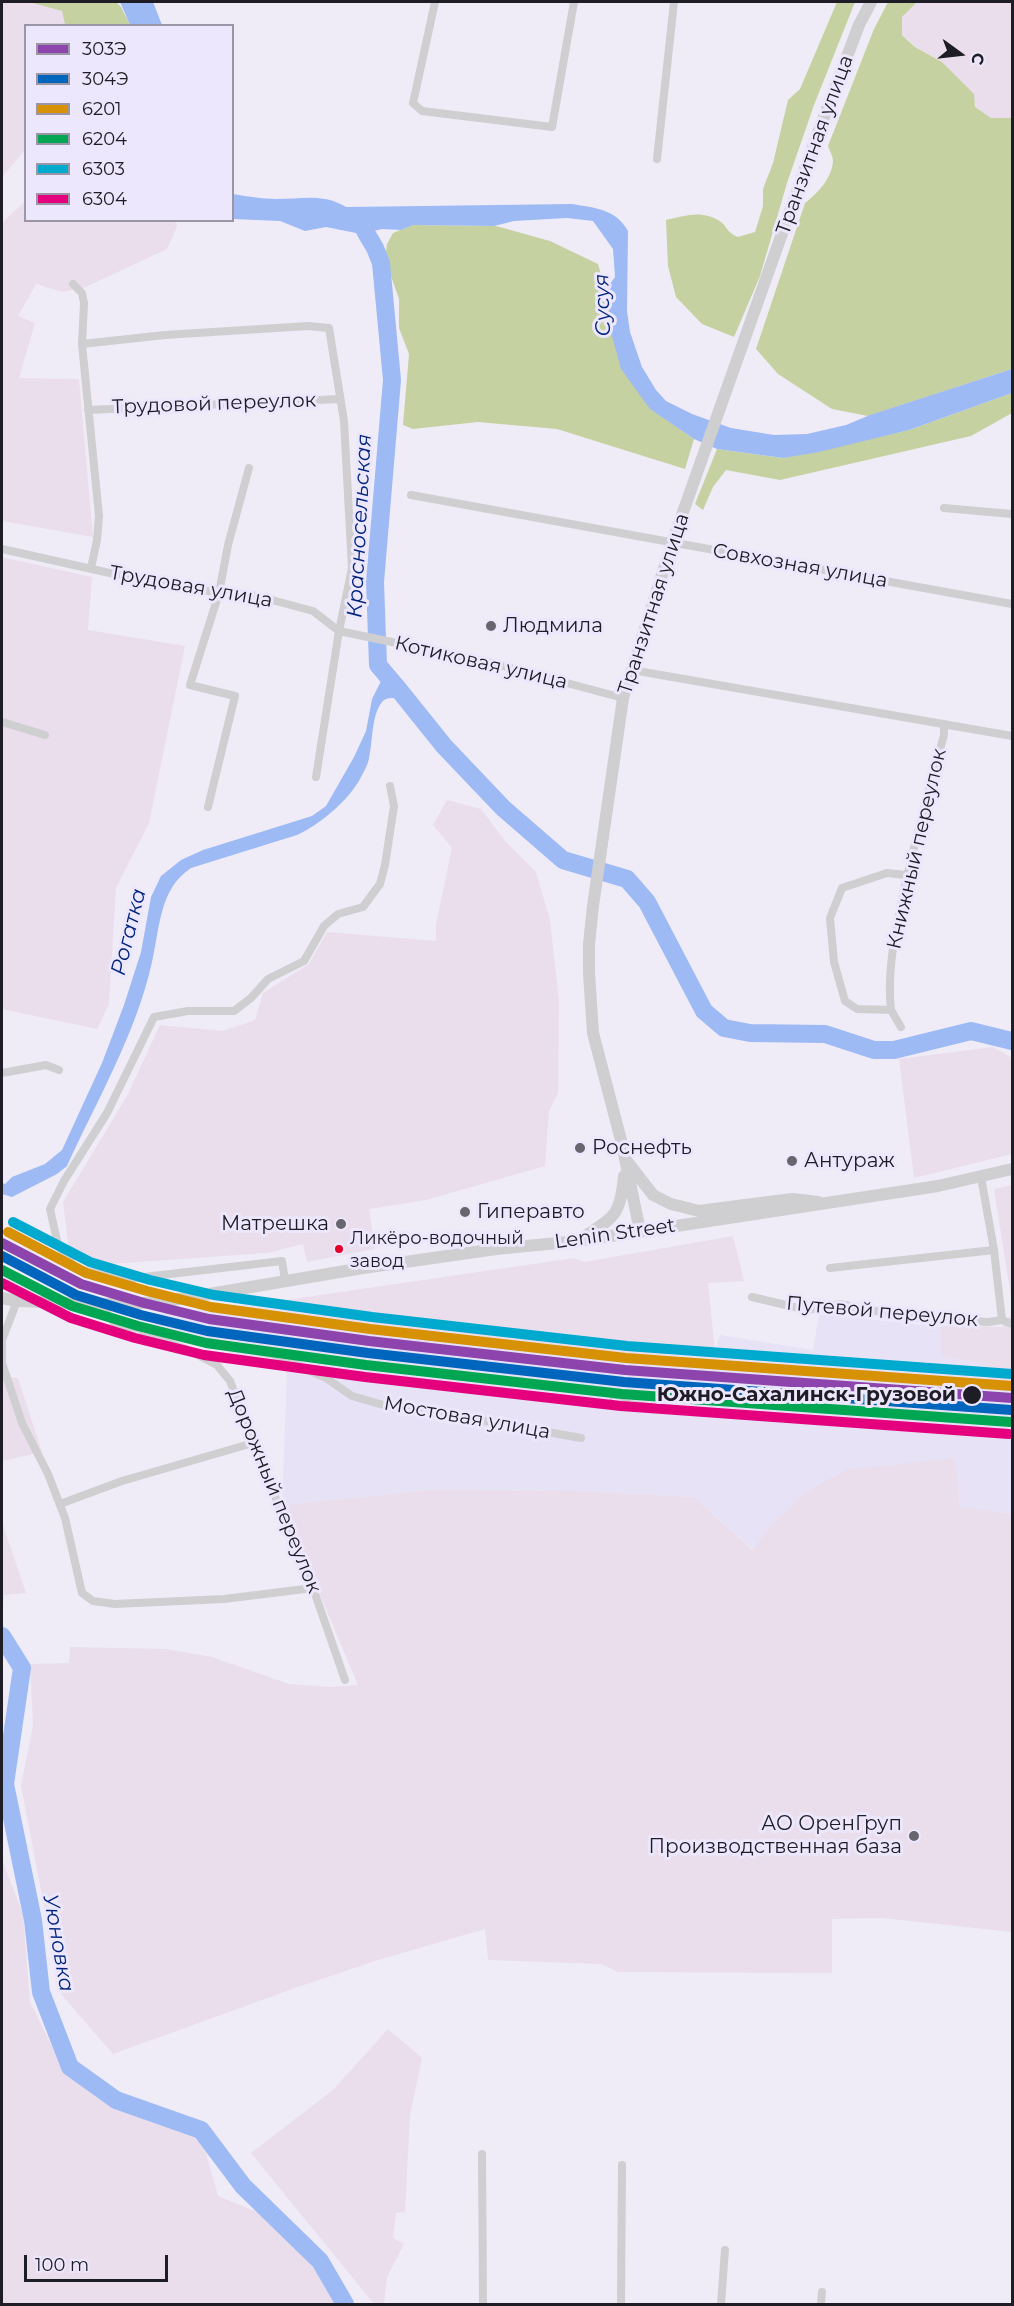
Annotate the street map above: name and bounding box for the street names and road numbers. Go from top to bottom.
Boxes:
street label: Транзитная улица [771,52,859,238]
street label: Трудовой переулок [111,388,317,420]
street label: Транзитная улица [613,510,695,698]
street label: Совхозная улица [711,539,889,593]
street label: Трудовая улица [108,561,274,613]
street label: Котиковая улица [392,631,570,695]
street label: Книжный переулок [882,746,952,952]
street label: Lenin Street [553,1214,677,1254]
street label: Путевой переулок [785,1292,979,1332]
street label: Дорожный переулок [222,1385,326,1597]
street label: Мостовая улица [382,1392,552,1444]

